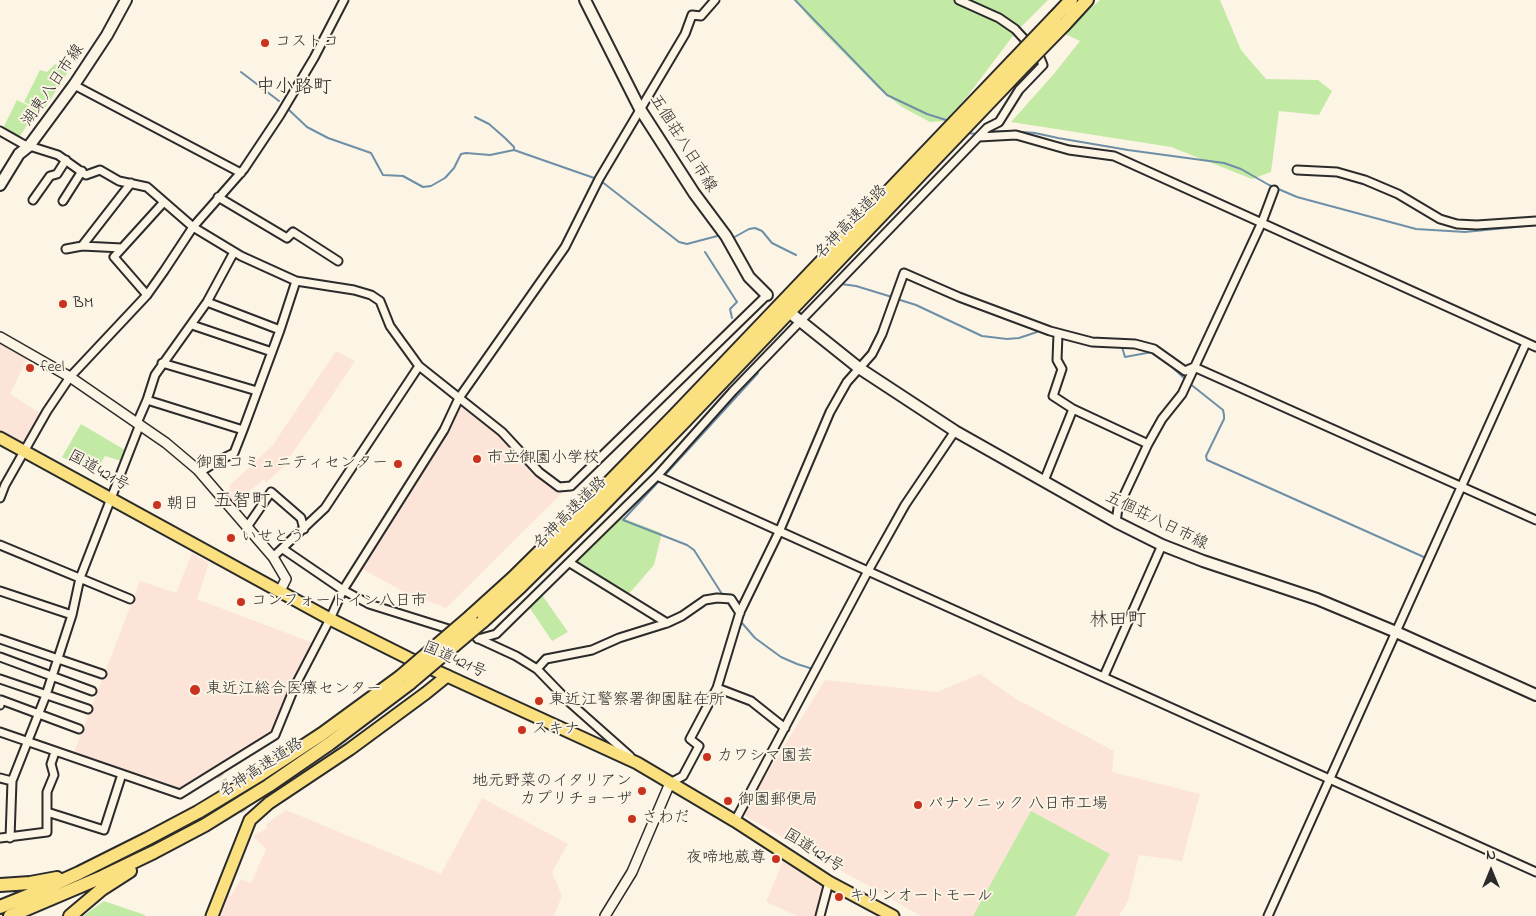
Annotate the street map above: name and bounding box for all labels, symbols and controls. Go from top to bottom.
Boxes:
place label: コストコ [275,33,339,53]
marker: コストコ [259,37,271,49]
street label: 湖東八日市線 [19,41,89,131]
district label: 中小路町 [256,78,332,100]
street label: 五個荘八日市線 [644,91,720,197]
street label: 名神高速道路 [812,182,892,264]
place label: BM [73,294,93,314]
marker: BM [57,298,69,310]
place label: feel [40,358,64,378]
marker: feel [24,362,36,374]
street label: 国道421号 [64,447,132,497]
place label: 市立御園小学校 [487,449,599,469]
marker: 市立御園小学校 [471,453,483,465]
place label: 御園コミュニティセンター [196,454,388,474]
marker: 御園コミュニティセンター [392,458,404,470]
street label: 名神高速道路 [530,473,612,555]
street label: 五個荘八日市線 [1101,489,1211,555]
district label: 五智町 [214,492,270,514]
place label: 朝日 [167,495,199,515]
marker: 朝日 [151,499,163,511]
place label: いせとう [241,528,305,548]
marker: いせとう [225,532,237,544]
place label: コンフォートイン八日市 [251,592,427,612]
marker: コンフォートイン八日市 [235,596,247,608]
district label: 林田町 [1090,611,1146,633]
street label: 国道421号 [419,638,489,684]
place label: 東近江総合医療センター [206,680,382,700]
marker: 東近江総合医療センター [188,683,202,697]
place label: 東近江警察署御園駐在所 [549,691,725,711]
marker: 東近江警察署御園駐在所 [533,695,545,707]
place label: スキナ [532,720,580,740]
marker: スキナ [516,724,528,736]
street label: 名神高速道路 [217,735,307,803]
place label: カワシマ園芸 [717,747,813,767]
marker: カワシマ園芸 [701,751,713,763]
place label: 地元野菜のイタリアン カプリチョーザ [472,772,632,810]
marker: 地元野菜のイタリアン カプリチョーザ [636,785,648,797]
place label: 御園郵便局 [738,791,818,811]
marker: 御園郵便局 [722,795,734,807]
place label: パナソニック 八日市工場 [928,795,1108,815]
marker: パナソニック 八日市工場 [912,799,924,811]
place label: さわだ [642,809,690,829]
marker: さわだ [626,813,638,825]
street label: 国道421号 [779,826,847,878]
text: N [1486,845,1496,866]
north arrow [1466,846,1516,896]
place label: 夜啼地蔵尊 [686,849,766,869]
marker: 夜啼地蔵尊 [770,853,782,865]
place label: キリンオートモール [849,887,993,907]
marker: キリンオートモール [833,891,845,903]

